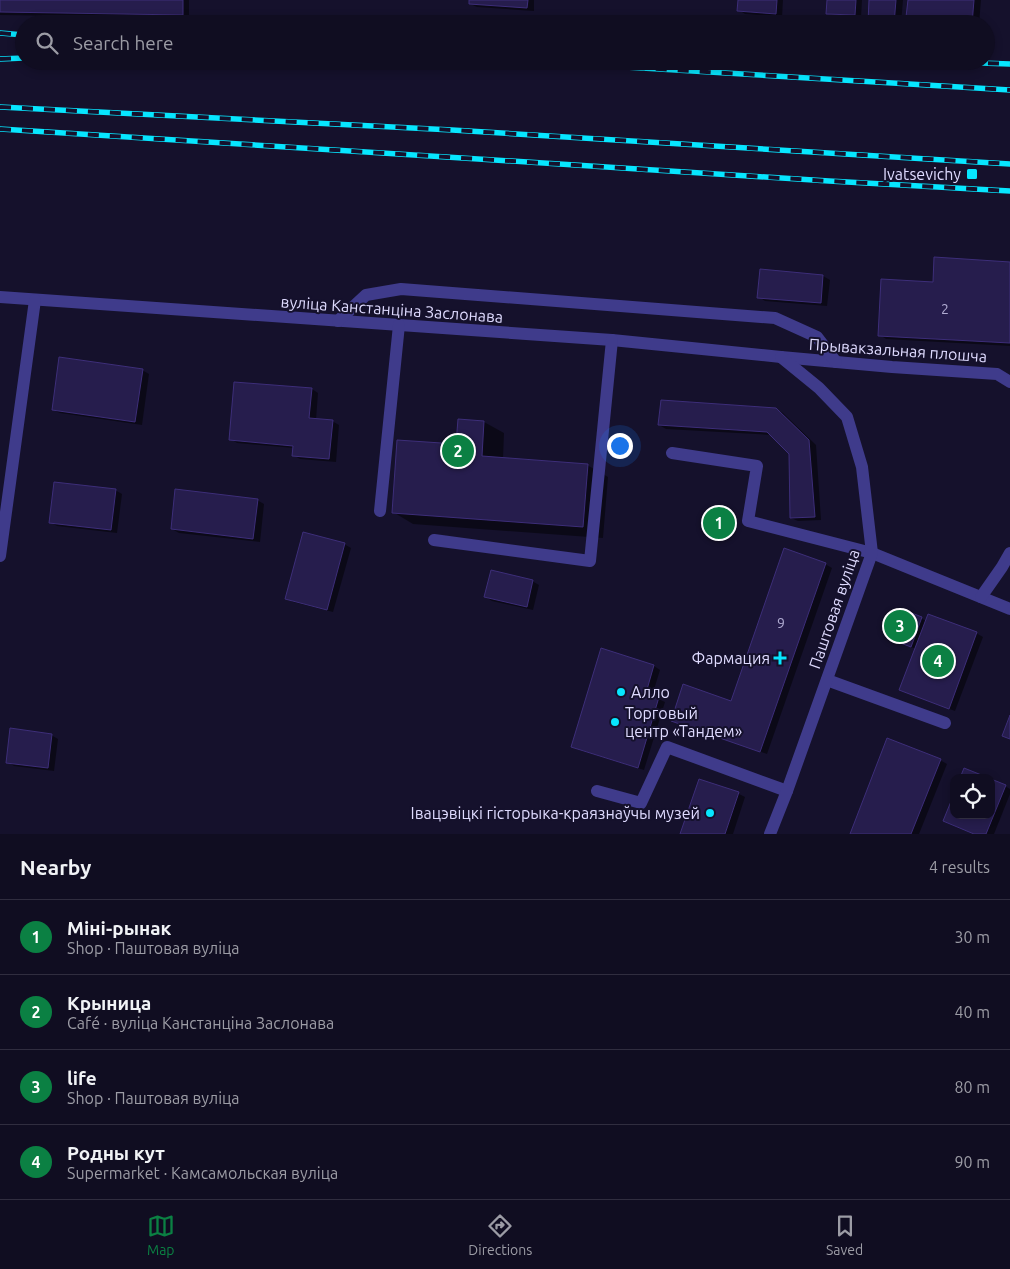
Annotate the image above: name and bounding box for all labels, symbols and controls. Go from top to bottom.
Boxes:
search box [15,15,995,70]
icon: search [33,29,61,57]
text: Search here [73,32,173,54]
place label: Ivatsevichy [883,165,961,183]
marker: Ivatsevichy [965,167,979,181]
street label: вуліца Канстанціна Заслонава [280,292,504,326]
house number: 2 [941,301,949,317]
street label: Прывакзальная плошча [808,335,988,365]
pin: 2 [442,432,474,470]
your location [607,433,633,459]
pin: 1 [703,504,735,542]
street label: Паштовая вуліца [805,547,863,671]
pin: 3 [884,607,916,645]
house number: 9 [777,615,785,631]
pin: 4 [922,642,954,680]
place label: Фармация [692,649,770,667]
marker: Фармация [774,652,786,664]
place label: Алло [631,683,670,701]
marker: Алло [615,686,627,698]
place label: Торговый центр «Тандем» [625,704,742,740]
marker: Торговый центр «Тандем» [609,716,621,728]
map controls [950,774,995,819]
button: locate [950,774,995,819]
place label: Івацэвіцкі гісторыка-краязнаўчы музей [411,804,700,822]
marker: Івацэвіцкі гісторыка-краязнаўчы музей [704,807,716,819]
text: Nearby [20,855,91,879]
text: 4 results [929,858,990,876]
text: Міні-рынак [67,917,171,939]
text: 1 [31,928,41,946]
text: 30 m [954,928,990,946]
text: Shop · Паштовая вуліца [67,939,240,957]
text: Крыница [67,992,151,1014]
text: 2 [31,1003,41,1021]
text: 40 m [954,1003,990,1021]
text: Café · вуліца Канстанціна Заслонава [67,1014,334,1032]
text: life [67,1067,97,1089]
text: 3 [31,1078,41,1096]
text: 80 m [954,1078,990,1096]
text: Shop · Паштовая вуліца [67,1089,240,1107]
text: Родны кут [67,1142,165,1164]
text: 4 [31,1153,41,1171]
text: 90 m [954,1153,990,1171]
text: Supermarket · Камсамольская вуліца [67,1164,338,1182]
tab: Map [147,1212,175,1258]
tab: Directions [468,1212,532,1258]
tab: Saved [826,1212,863,1258]

